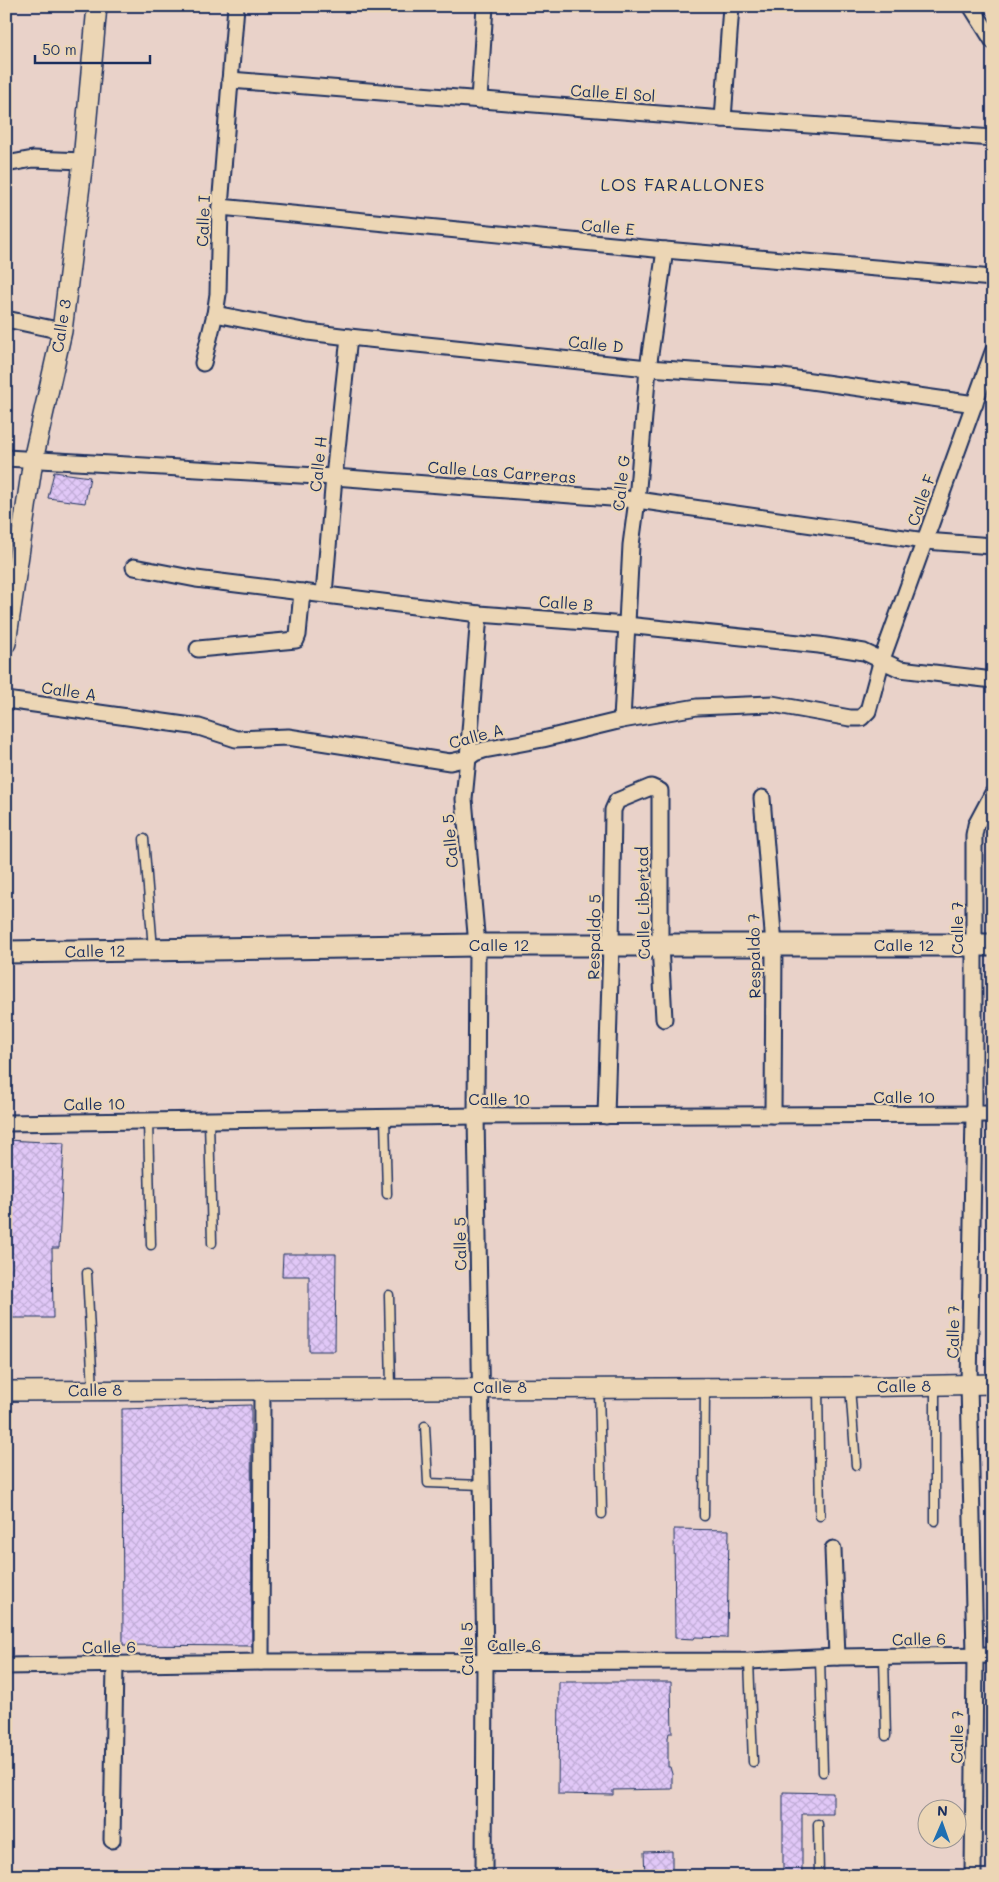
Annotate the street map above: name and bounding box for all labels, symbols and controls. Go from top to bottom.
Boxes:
scale bar [35,32,150,64]
text: 50 m [42,39,77,59]
street label: Calle El Sol [570,79,656,106]
district label: LOS FARALLONES [600,172,766,196]
street label: Calle I [191,195,214,247]
street label: Calle E [580,214,636,239]
street label: Calle 3 [46,298,75,354]
street label: Calle D [567,330,625,357]
street label: Calle H [304,435,331,493]
street label: Calle G [607,454,634,512]
street label: Calle Las Carreras [427,456,577,487]
street label: Calle F [902,471,940,529]
street label: Calle B [538,590,594,615]
street label: Calle A [40,676,98,705]
street label: Calle A [446,718,505,753]
street label: Calle 5 [437,813,462,869]
street label: Calle Libertad [631,846,654,960]
street label: Respaldo 5 [582,894,605,980]
street label: Calle 7 [946,901,967,955]
street label: Respaldo 7 [742,913,765,999]
street label: Calle 12 [469,934,529,955]
street label: Calle 12 [874,934,934,955]
street label: Calle 12 [65,939,125,962]
street label: Calle 10 [873,1086,935,1107]
street label: Calle 10 [468,1088,530,1109]
street label: Calle 10 [63,1092,125,1115]
street label: Calle 5 [449,1217,470,1271]
street label: Calle 7 [942,1305,963,1359]
street label: Calle 8 [877,1375,932,1396]
street label: Calle 8 [473,1376,527,1397]
street label: Calle 8 [68,1379,123,1400]
street label: Calle 5 [456,1622,477,1676]
street label: Calle 6 [892,1628,946,1649]
street label: Calle 6 [487,1634,541,1655]
street label: Calle 6 [82,1636,136,1657]
street label: Calle 7 [946,1710,967,1764]
north arrow [916,1800,966,1850]
text: N [937,1801,948,1820]

